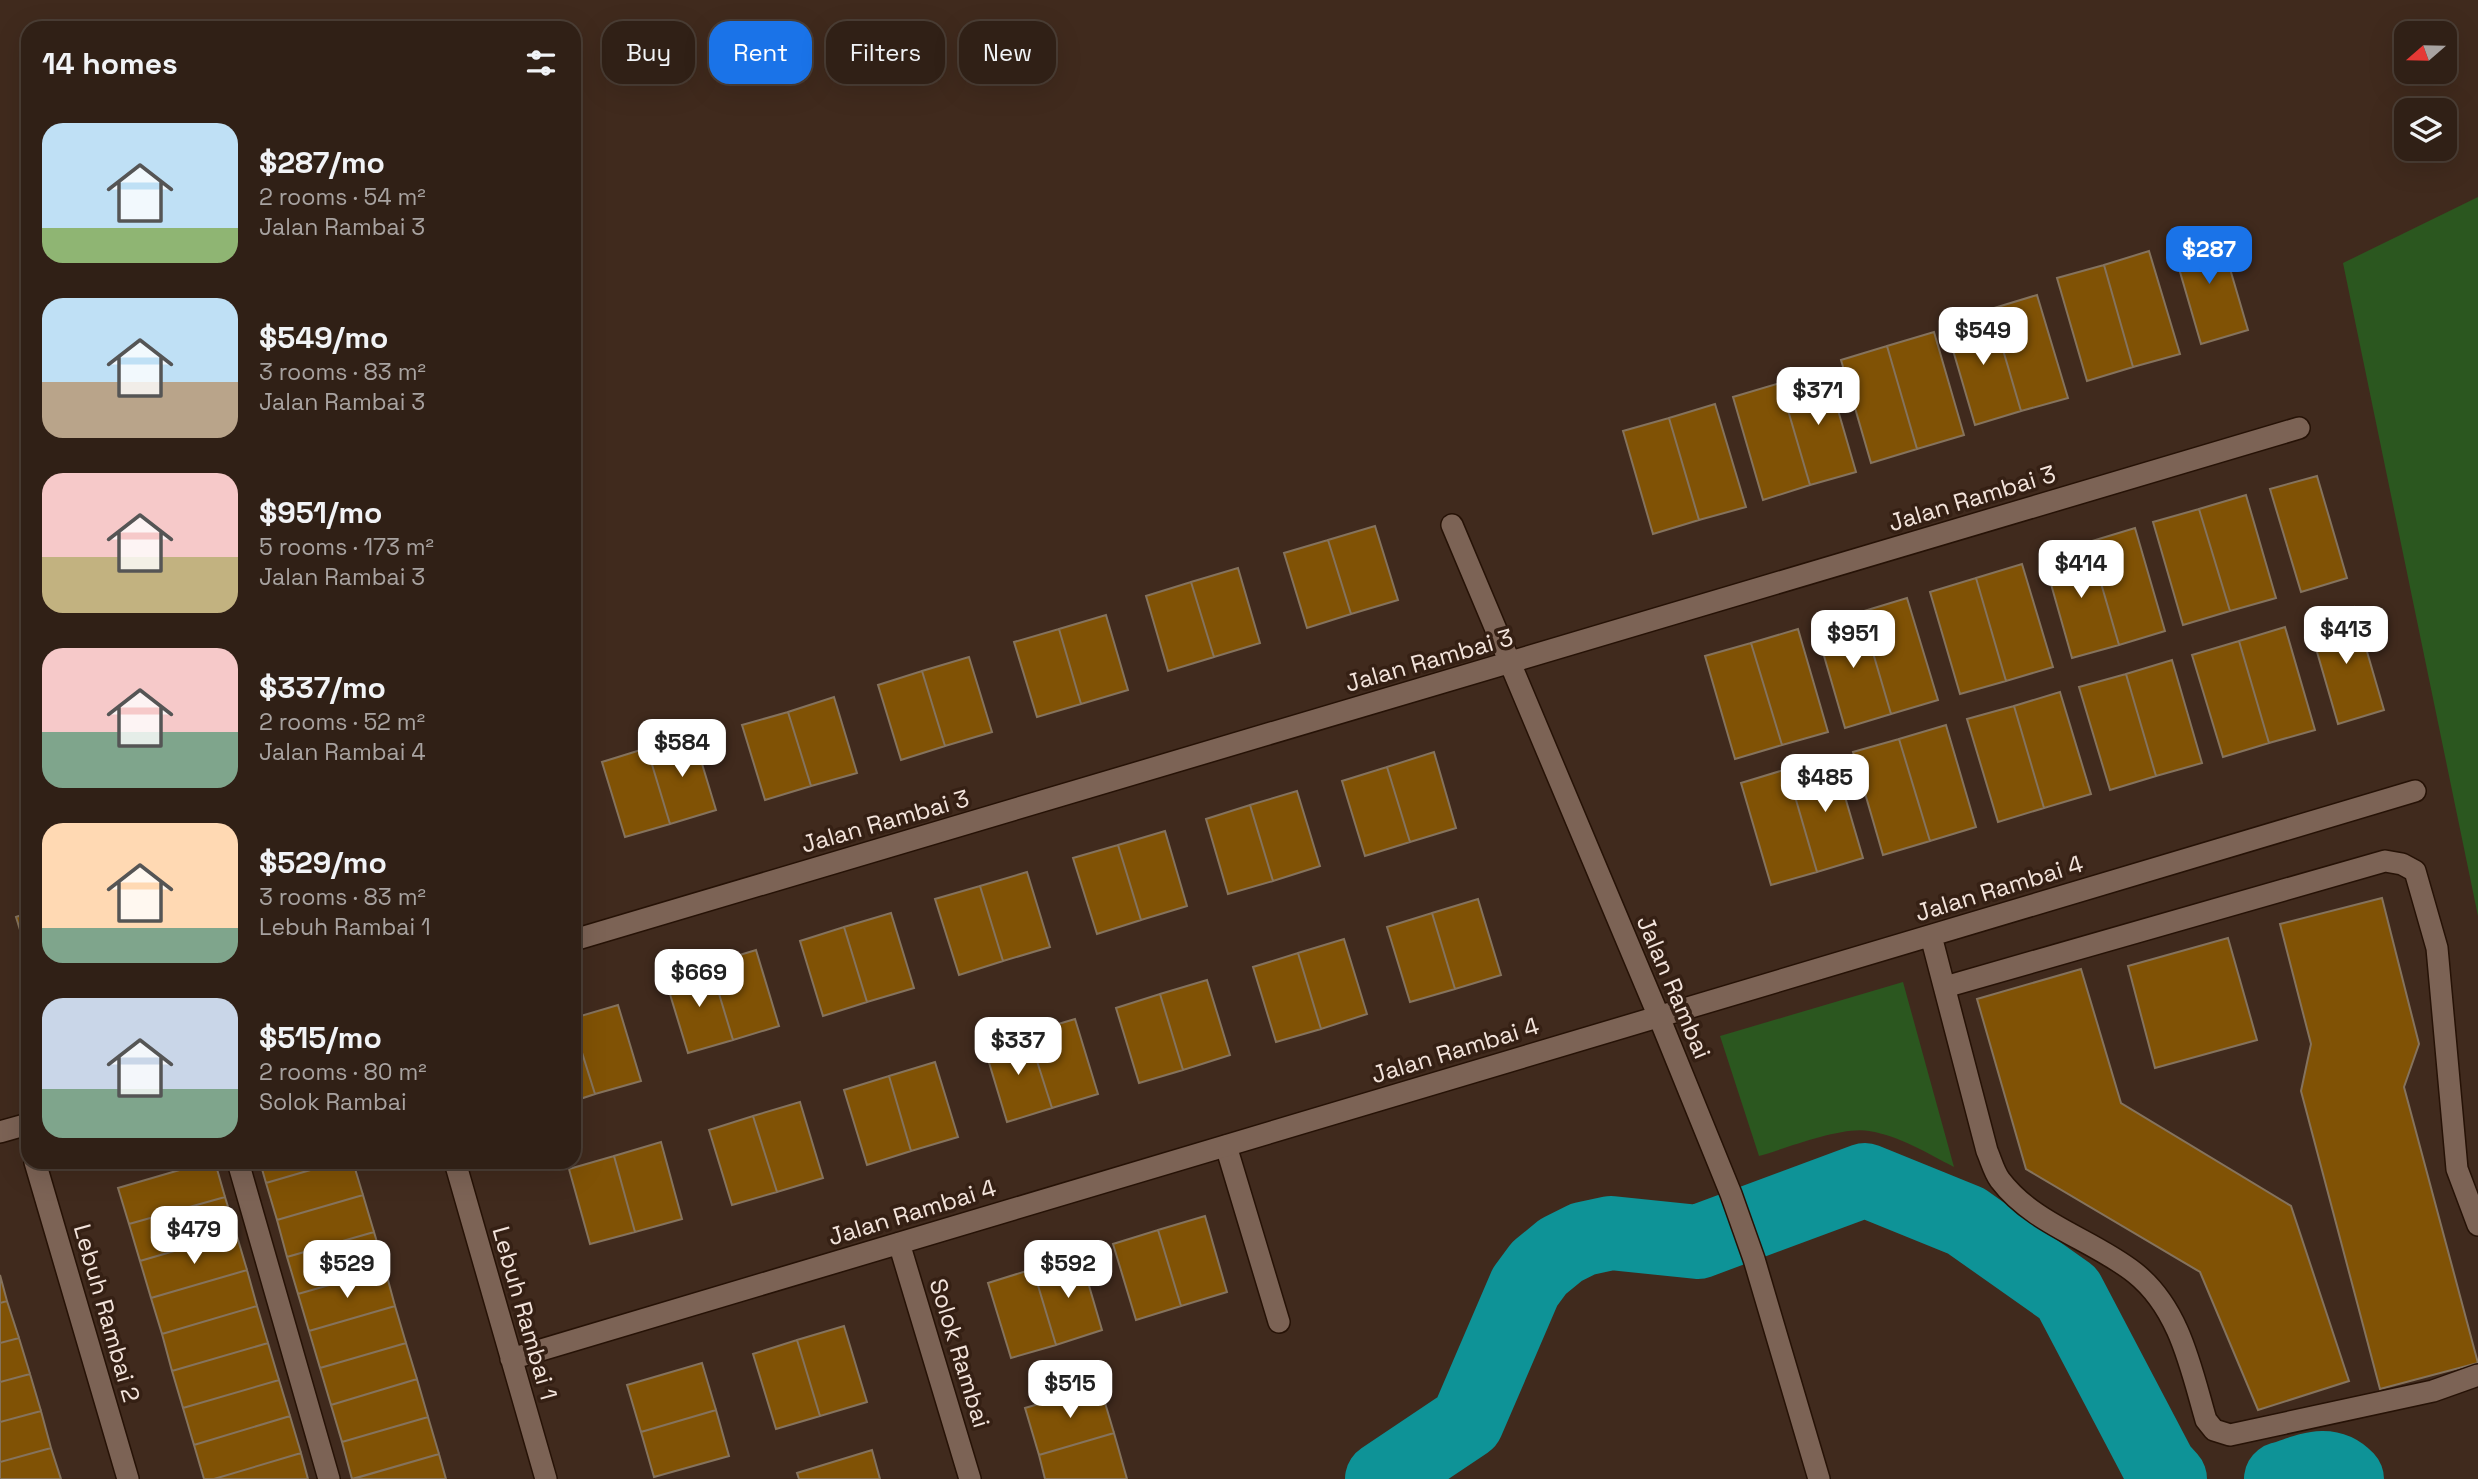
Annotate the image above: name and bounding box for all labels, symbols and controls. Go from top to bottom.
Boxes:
chip: Buy [602,21,695,84]
chip: Rent [709,21,812,84]
chip: Filters [826,21,945,84]
chip: New [959,21,1056,84]
north arrow [2394,21,2457,84]
map controls [2394,21,2457,161]
text: 14 homes [42,44,178,83]
icon: filters [522,44,560,82]
button: layers [2394,98,2457,161]
text: $287/mo [259,143,385,182]
icon: home [98,151,182,235]
text: 2 rooms · 54 m² [259,182,426,212]
text: Jalan Rambai 3 [259,212,425,242]
pin: $287 [2168,226,2250,286]
text: $287 [2182,234,2236,264]
pin: $549 [1942,308,2024,367]
text: $549 [1955,315,2011,345]
text: $549/mo [259,318,388,357]
icon: home [98,326,182,410]
text: 3 rooms · 83 m² [259,357,426,387]
pin: $371 [1777,368,1859,427]
text: $371 [1793,375,1843,405]
text: Jalan Rambai 3 [259,387,425,417]
street label: Jalan Rambai 3 [1885,458,2059,538]
text: $951/mo [259,493,382,532]
icon: home [98,501,182,585]
text: 5 rooms · 173 m² [259,532,434,562]
pin: $414 [2040,540,2122,600]
text: $414 [2055,548,2107,578]
text: Jalan Rambai 3 [259,562,425,592]
pin: $413 [2305,606,2387,666]
pin: $951 [1812,610,1894,670]
text: $413 [2320,614,2372,644]
text: $951 [1827,618,1879,648]
street label: Jalan Rambai 3 [1341,621,1517,699]
text: $337/mo [259,668,386,707]
icon: home [98,676,182,760]
text: 2 rooms · 52 m² [259,707,425,737]
pin: $584 [641,720,723,779]
text: $584 [654,727,710,757]
text: Jalan Rambai 4 [259,737,426,767]
pin: $485 [1784,754,1866,814]
text: $485 [1797,762,1853,792]
street label: Jalan Rambai 3 [797,782,973,860]
text: $529/mo [259,843,387,882]
street label: Jalan Rambai 4 [1911,848,2087,928]
icon: home [98,851,182,935]
text: 3 rooms · 83 m² [259,882,426,912]
street label: Jalan Rambai [1630,911,1718,1063]
text: Lebuh Rambai 1 [259,912,431,942]
pin: $669 [658,950,740,1009]
text: $669 [671,957,727,987]
street label: Jalan Rambai 4 [1367,1010,1543,1090]
text: $515/mo [259,1018,382,1057]
pin: $337 [977,1018,1059,1077]
text: $337 [991,1025,1045,1055]
icon: home [98,1026,182,1110]
text: 2 rooms · 80 m² [259,1057,427,1087]
text: Solok Rambai [259,1087,407,1117]
street label: Jalan Rambai 4 [824,1172,1000,1252]
pin: $479 [153,1206,235,1266]
text: $479 [167,1214,221,1244]
street label: Lebuh Rambai 2 [67,1220,147,1406]
street label: Lebuh Rambai 1 [485,1223,565,1403]
pin: $529 [306,1240,388,1300]
pin: $592 [1027,1240,1109,1300]
text: $529 [319,1248,375,1278]
text: $592 [1040,1248,1096,1278]
street label: Solok Rambai [923,1275,997,1431]
pin: $515 [1029,1360,1111,1420]
text: $515 [1044,1368,1096,1398]

